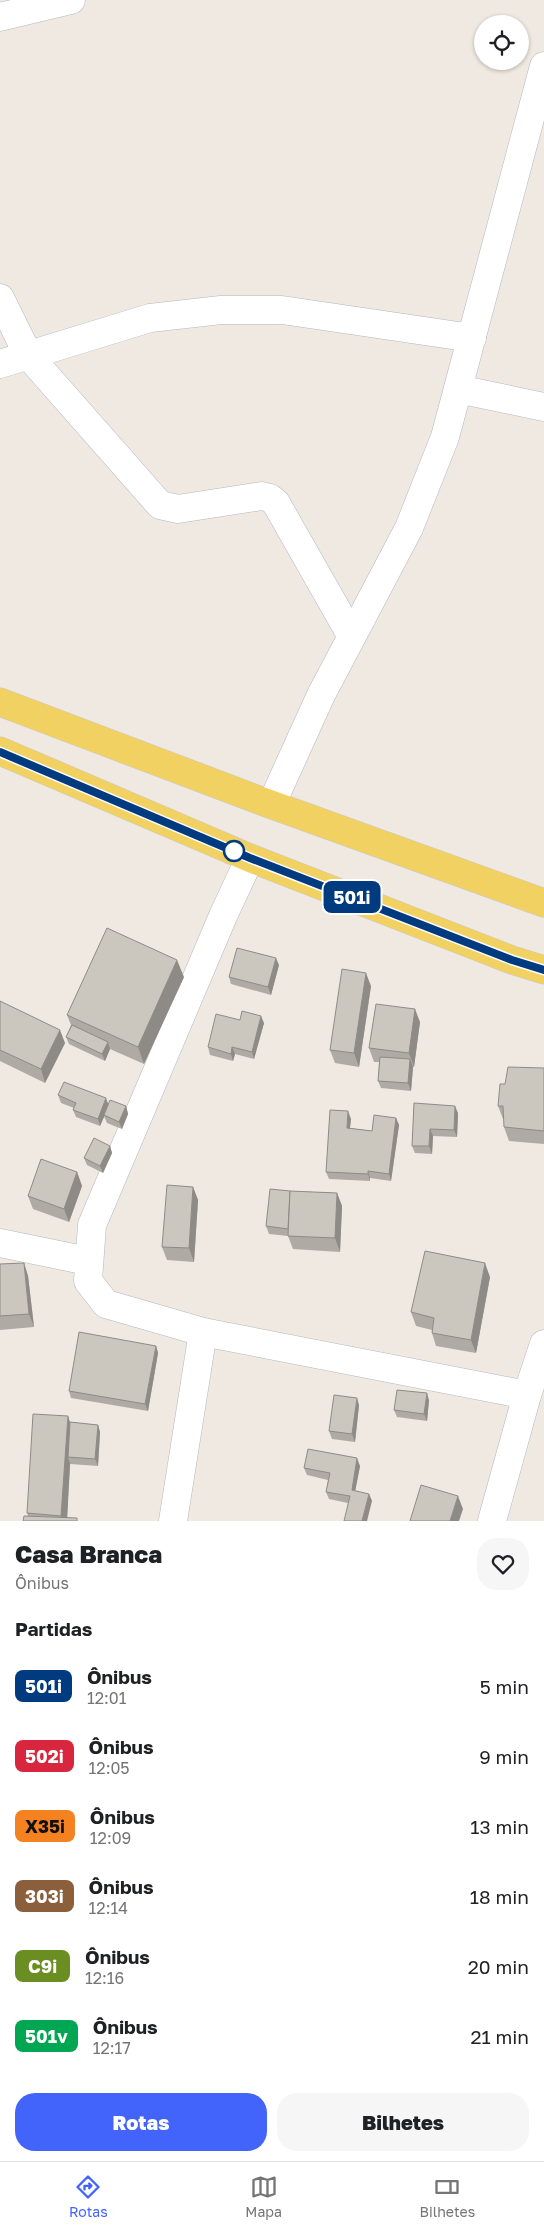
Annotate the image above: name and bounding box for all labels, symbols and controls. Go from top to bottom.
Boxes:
map controls [474,15,529,70]
button: locate [474,15,529,70]
unlabelled marker [223,840,245,862]
line badge: 501i [317,881,387,913]
text: 501i [334,886,370,908]
button: heart [477,1538,529,1590]
text: Casa Branca [15,1539,162,1568]
text: Ônibus [15,1573,69,1593]
text: Partidas [15,1617,92,1640]
text: Ônibus [87,1665,152,1688]
text: 501i [25,1675,62,1697]
text: 5 min [480,1675,529,1698]
text: 12:01 [87,1688,126,1708]
text: Ônibus [89,1735,154,1758]
text: 502i [25,1745,64,1767]
text: 9 min [479,1745,529,1768]
text: 12:05 [89,1758,130,1778]
text: Ônibus [90,1805,155,1828]
text: X35i [25,1815,65,1837]
text: 13 min [470,1815,529,1838]
text: 12:09 [90,1828,131,1848]
text: Ônibus [89,1875,154,1898]
text: 303i [25,1885,64,1907]
text: 18 min [470,1885,529,1908]
text: 12:14 [89,1898,128,1918]
text: Ônibus [85,1945,150,1968]
text: C9i [28,1955,57,1977]
text: 20 min [468,1955,529,1978]
text: 12:16 [85,1968,124,1988]
text: Ônibus [93,2015,158,2038]
text: 501v [25,2025,68,2047]
text: 21 min [470,2025,529,2048]
text: 12:17 [93,2038,131,2058]
button: Rotas [15,2093,267,2151]
button: Bilhetes [277,2093,529,2151]
tab: Rotas [69,2173,108,2220]
tab: Mapa [245,2173,282,2220]
tab: Bilhetes [420,2173,475,2220]

